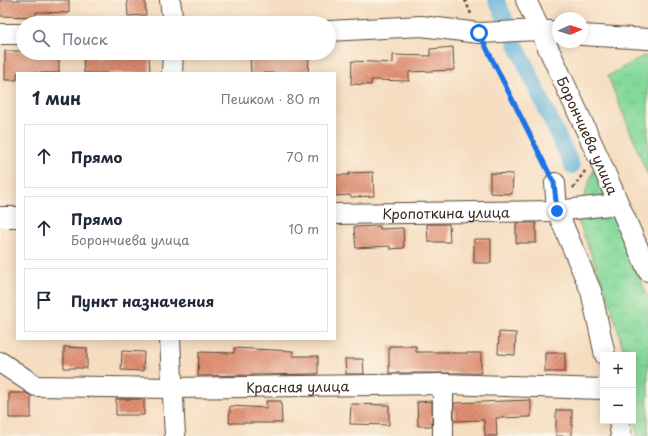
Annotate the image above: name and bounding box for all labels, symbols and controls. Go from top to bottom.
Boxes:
north arrow [552,12,588,48]
search box [16,16,336,60]
route start [470,24,488,42]
icon: search [30,27,52,49]
text: Поиск [62,27,108,50]
street label: Борончиева улица [552,73,624,198]
text: 1 мин [32,85,81,111]
text: Пешком · 80 m [221,89,320,108]
icon: ahead [33,145,55,167]
text: Прямо [71,145,122,168]
text: 70 m [286,147,319,166]
street label: Кропоткина улица [382,201,510,224]
route end [548,202,566,220]
text: Прямо [71,207,122,230]
icon: ahead [33,217,55,239]
text: 10 m [289,219,319,238]
text: Борончиева улица [71,230,189,249]
icon: arrive [33,289,55,311]
text: Пункт назначения [71,289,214,312]
map controls [600,352,636,424]
button: + [600,352,636,388]
street label: Красная улица [246,375,350,397]
button: − [600,388,636,424]

